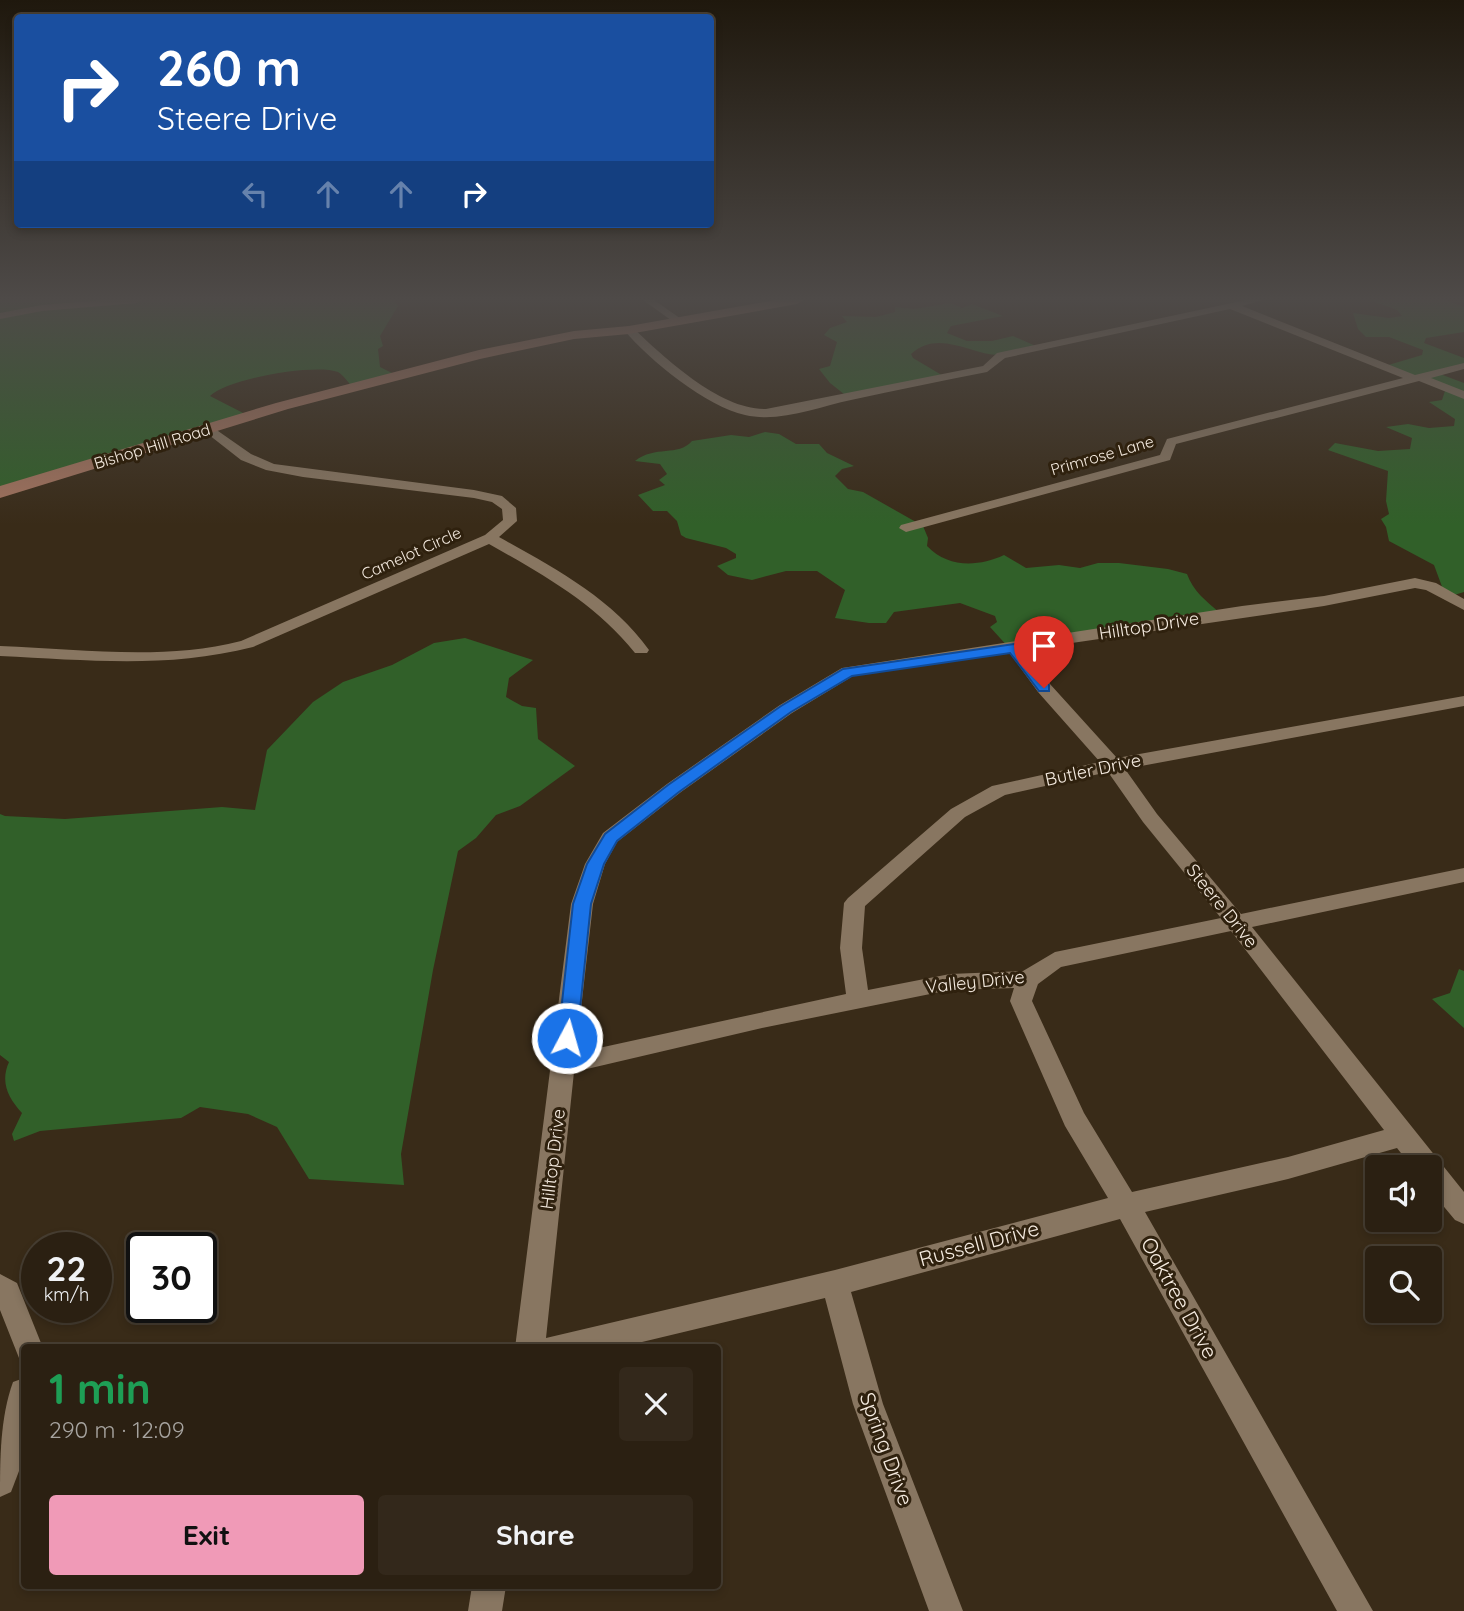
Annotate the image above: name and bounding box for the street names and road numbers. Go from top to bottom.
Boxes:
street label: Bishop Hill Road [91,419,213,473]
street label: Primrose Lane [1048,431,1156,479]
street label: Camelot Circle [358,522,464,584]
street label: Hilltop Drive [1097,606,1201,645]
street label: Butler Drive [1043,748,1143,791]
street label: Steere Drive [1182,859,1263,952]
street label: Valley Drive [924,965,1026,998]
street label: Hilltop Drive [535,1107,570,1211]
street label: Russell Drive [916,1215,1042,1272]
street label: Oaktree Drive [1136,1232,1224,1363]
street label: Spring Drive [854,1388,919,1509]

